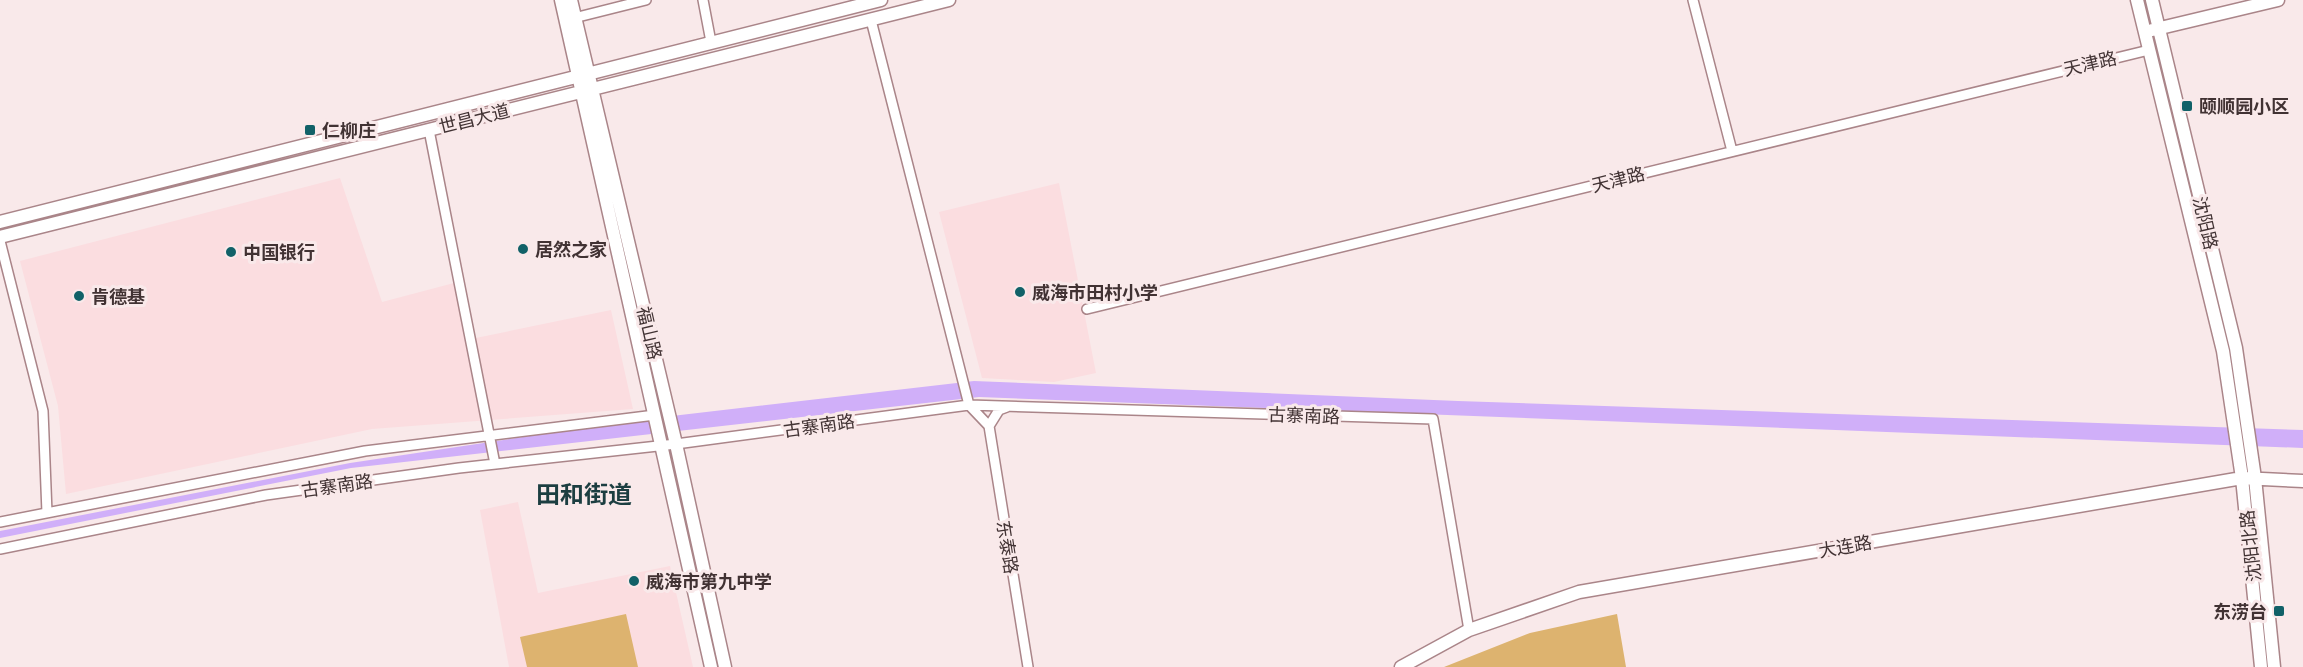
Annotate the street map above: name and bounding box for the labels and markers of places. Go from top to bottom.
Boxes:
place label: 颐顺园小区 [2199,95,2289,117]
marker: 颐顺园小区 [2180,99,2194,113]
place label: 仁柳庄 [322,119,376,141]
marker: 仁柳庄 [303,123,317,137]
place label: 居然之家 [535,238,607,260]
place label: 中国银行 [243,241,315,263]
marker: 居然之家 [516,242,530,256]
marker: 中国银行 [224,245,238,259]
place label: 威海市田村小学 [1032,281,1158,303]
place label: 肯德基 [91,285,145,307]
marker: 威海市田村小学 [1013,285,1027,299]
marker: 肯德基 [72,289,86,303]
place label: 威海市第九中学 [646,570,772,592]
marker: 威海市第九中学 [627,574,641,588]
place label: 东涝台 [2213,600,2267,622]
marker: 东涝台 [2272,604,2286,618]

